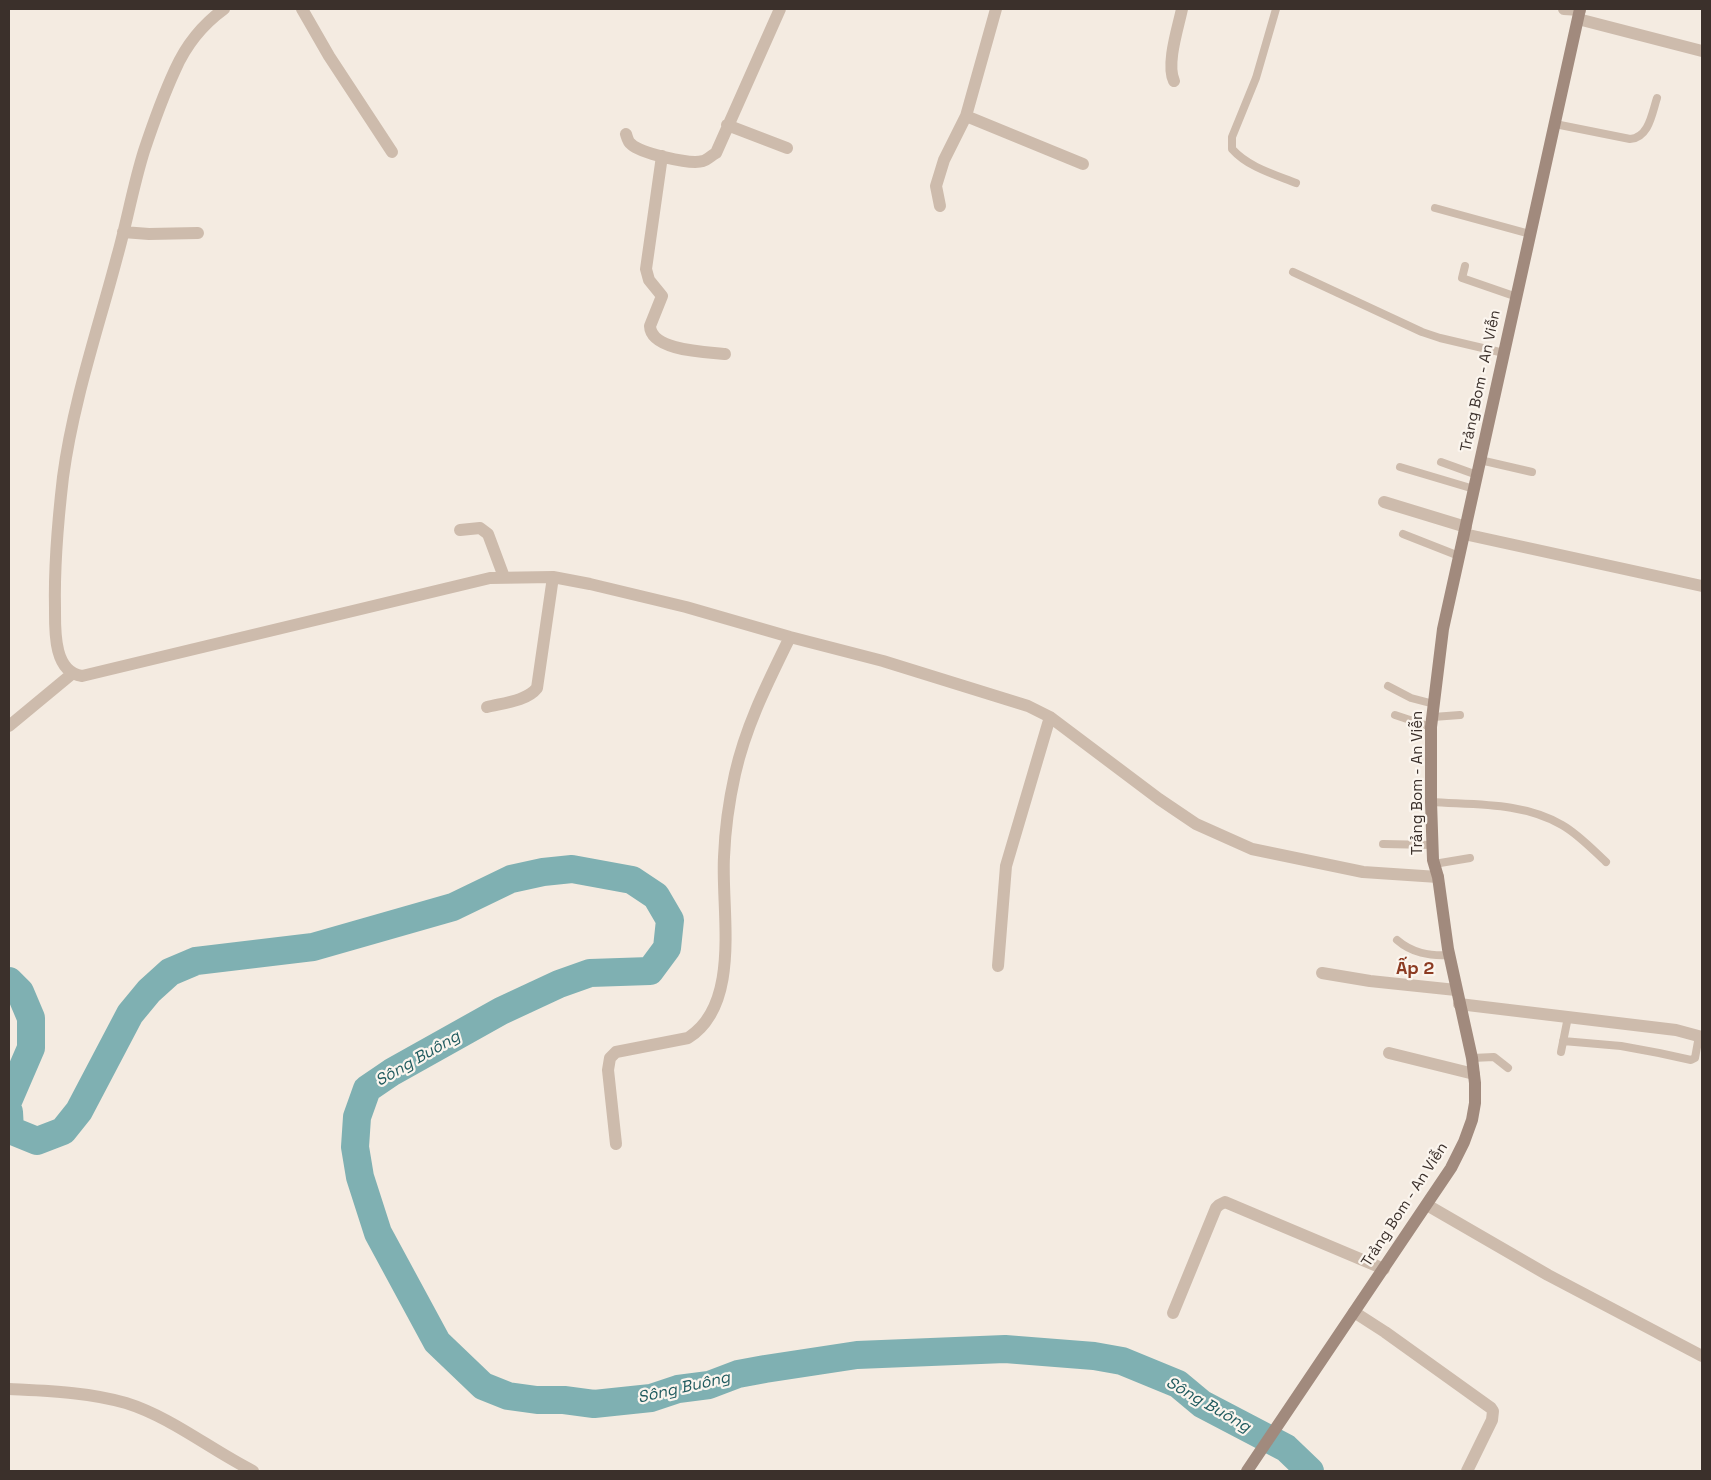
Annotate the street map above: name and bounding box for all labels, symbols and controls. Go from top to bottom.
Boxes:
street label: Trảng Bom - An Viễn [1457,308,1505,454]
street label: Trảng Bom - An Viễn [1409,711,1427,855]
district label: Ấp 2 [1396,958,1434,980]
water label: Sông Buông [372,1027,464,1091]
street label: Trảng Bom - An Viễn [1358,1139,1452,1271]
water label: Sông Buông [636,1368,732,1408]
water label: Sông Buông [1162,1373,1254,1437]

